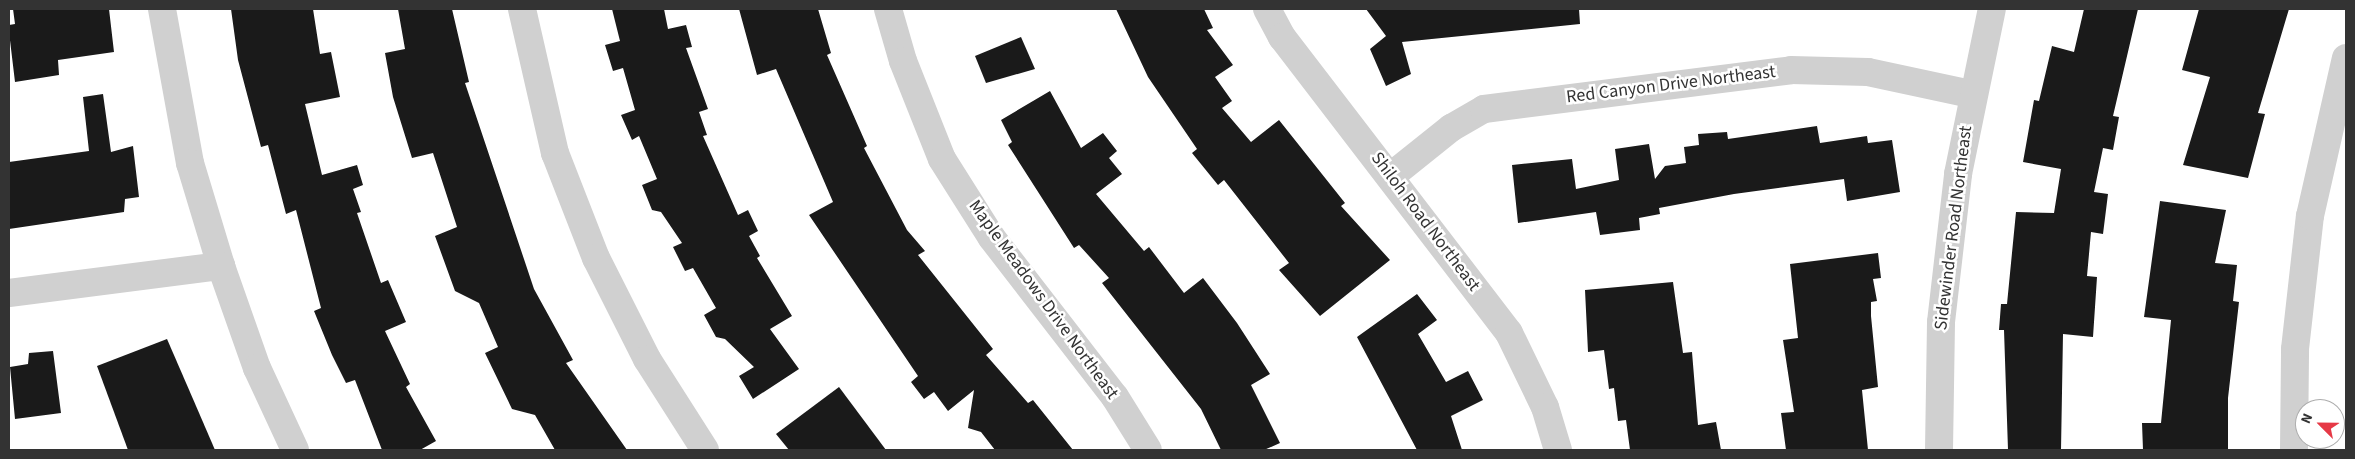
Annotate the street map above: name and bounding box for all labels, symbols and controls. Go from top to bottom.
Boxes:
street label: Red Canyon Drive Northeast [1565,61,1777,109]
street label: Sidewinder Road Northeast [1931,125,1977,331]
street label: Shiloh Road Northeast [1366,148,1484,296]
street label: Maple Meadows Drive Northeast [963,196,1123,404]
north arrow [2295,399,2345,449]
text: N [2296,410,2318,427]

